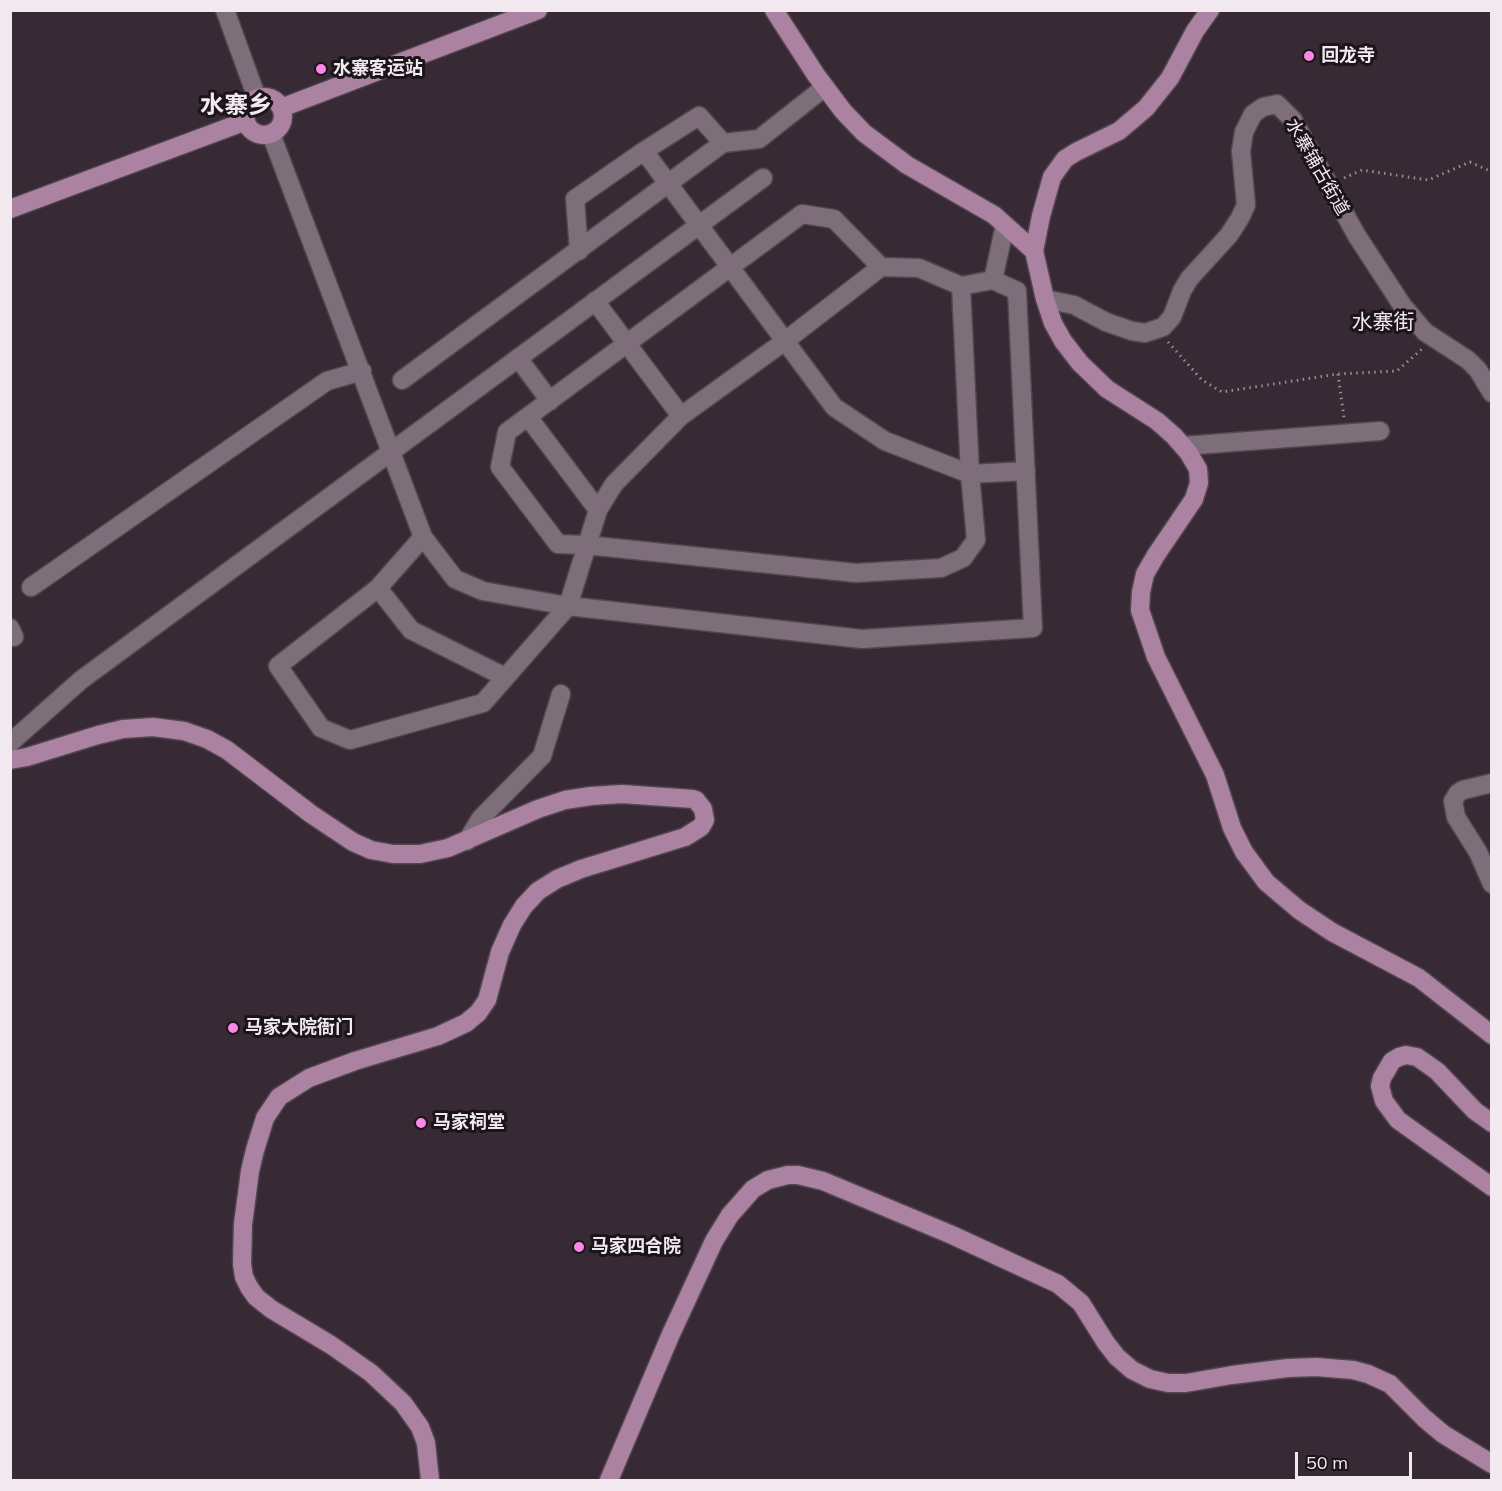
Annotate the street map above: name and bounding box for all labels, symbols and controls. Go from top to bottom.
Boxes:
place label: 回龙寺 [1321,45,1375,67]
marker: 回龙寺 [1302,49,1316,63]
place label: 水寨客运站 [333,58,423,80]
marker: 水寨客运站 [314,62,328,76]
district label: 水寨乡 [200,92,272,120]
street label: 水寨铺古街道 [1281,115,1353,219]
district label: 水寨街 [1352,310,1414,336]
place label: 马家大院衙门 [245,1017,353,1039]
marker: 马家大院衙门 [226,1021,240,1035]
place label: 马家祠堂 [433,1112,505,1134]
marker: 马家祠堂 [414,1116,428,1130]
place label: 马家四合院 [591,1236,681,1258]
marker: 马家四合院 [572,1240,586,1254]
scale bar [1298,1440,1415,1478]
text: 50 m [1306,1451,1348,1474]

